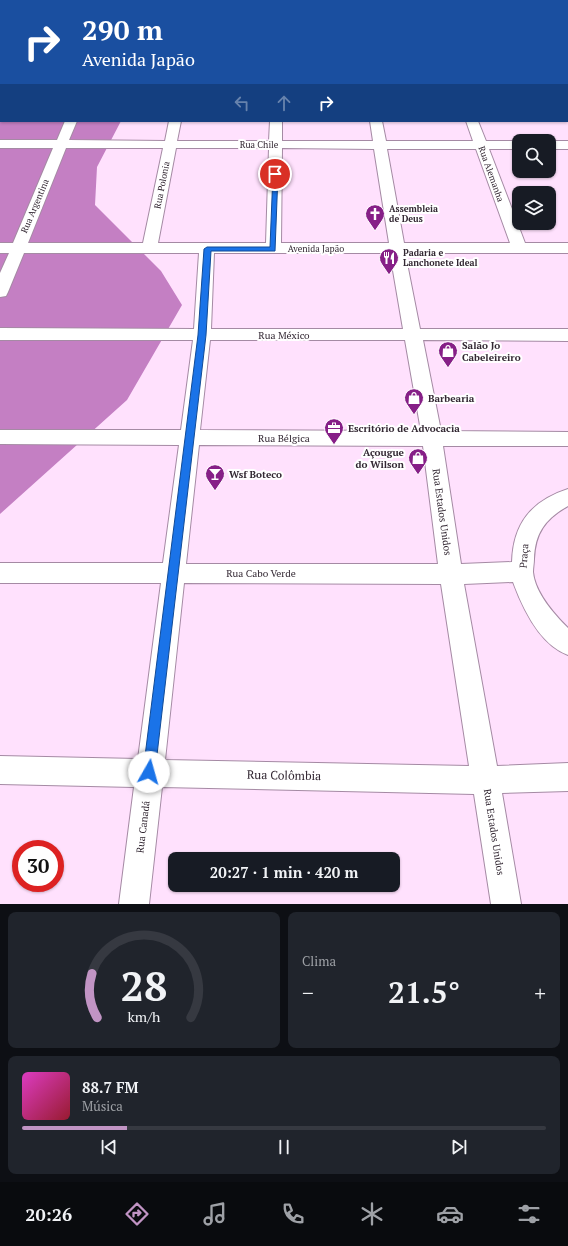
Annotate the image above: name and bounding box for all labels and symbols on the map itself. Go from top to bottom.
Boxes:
street label: Rua Chile [240,139,279,151]
street label: Rua Alemanha [475,145,507,204]
pin [258,157,292,191]
street label: Rua Polonia [152,160,173,210]
street label: Rua Argentina [18,177,52,235]
church icon: Assembleia de Deus [364,203,386,231]
place label: Assembleia de Deus [389,203,438,225]
street label: Avenida Japão [288,243,344,255]
restaurant icon: Padaria e Lanchonete Ideal [378,247,400,275]
place label: Padaria e Lanchonete Ideal [403,247,478,269]
street label: Rua México [258,329,310,342]
place label: Salão Jo Cabeleireiro [462,339,521,364]
shop icon: Salão Jo Cabeleireiro [437,340,459,368]
shop icon: Barbearia [403,387,425,415]
place label: Barbearia [428,392,475,405]
office icon: Escritório de Advocacia [323,417,345,445]
place label: Escritório de Advocacia [348,422,460,435]
street label: Rua Bélgica [258,432,310,445]
place label: Açougue do Wilson [356,446,405,471]
shop icon: Açougue do Wilson [407,447,429,475]
bar icon: Wsf Boteco [204,463,226,491]
place label: Wsf Boteco [229,468,282,481]
street label: Rua Estados Unidos [429,468,455,556]
street label: Praça [516,543,532,569]
street label: Rua Cabo Verde [226,567,296,580]
position arrow [128,751,170,793]
street label: Rua Colômbia [247,767,321,783]
street label: Rua Estados Unidos [481,788,507,876]
street label: Rua Canadá [133,800,153,854]
speed limit sign: 30 [12,840,64,892]

